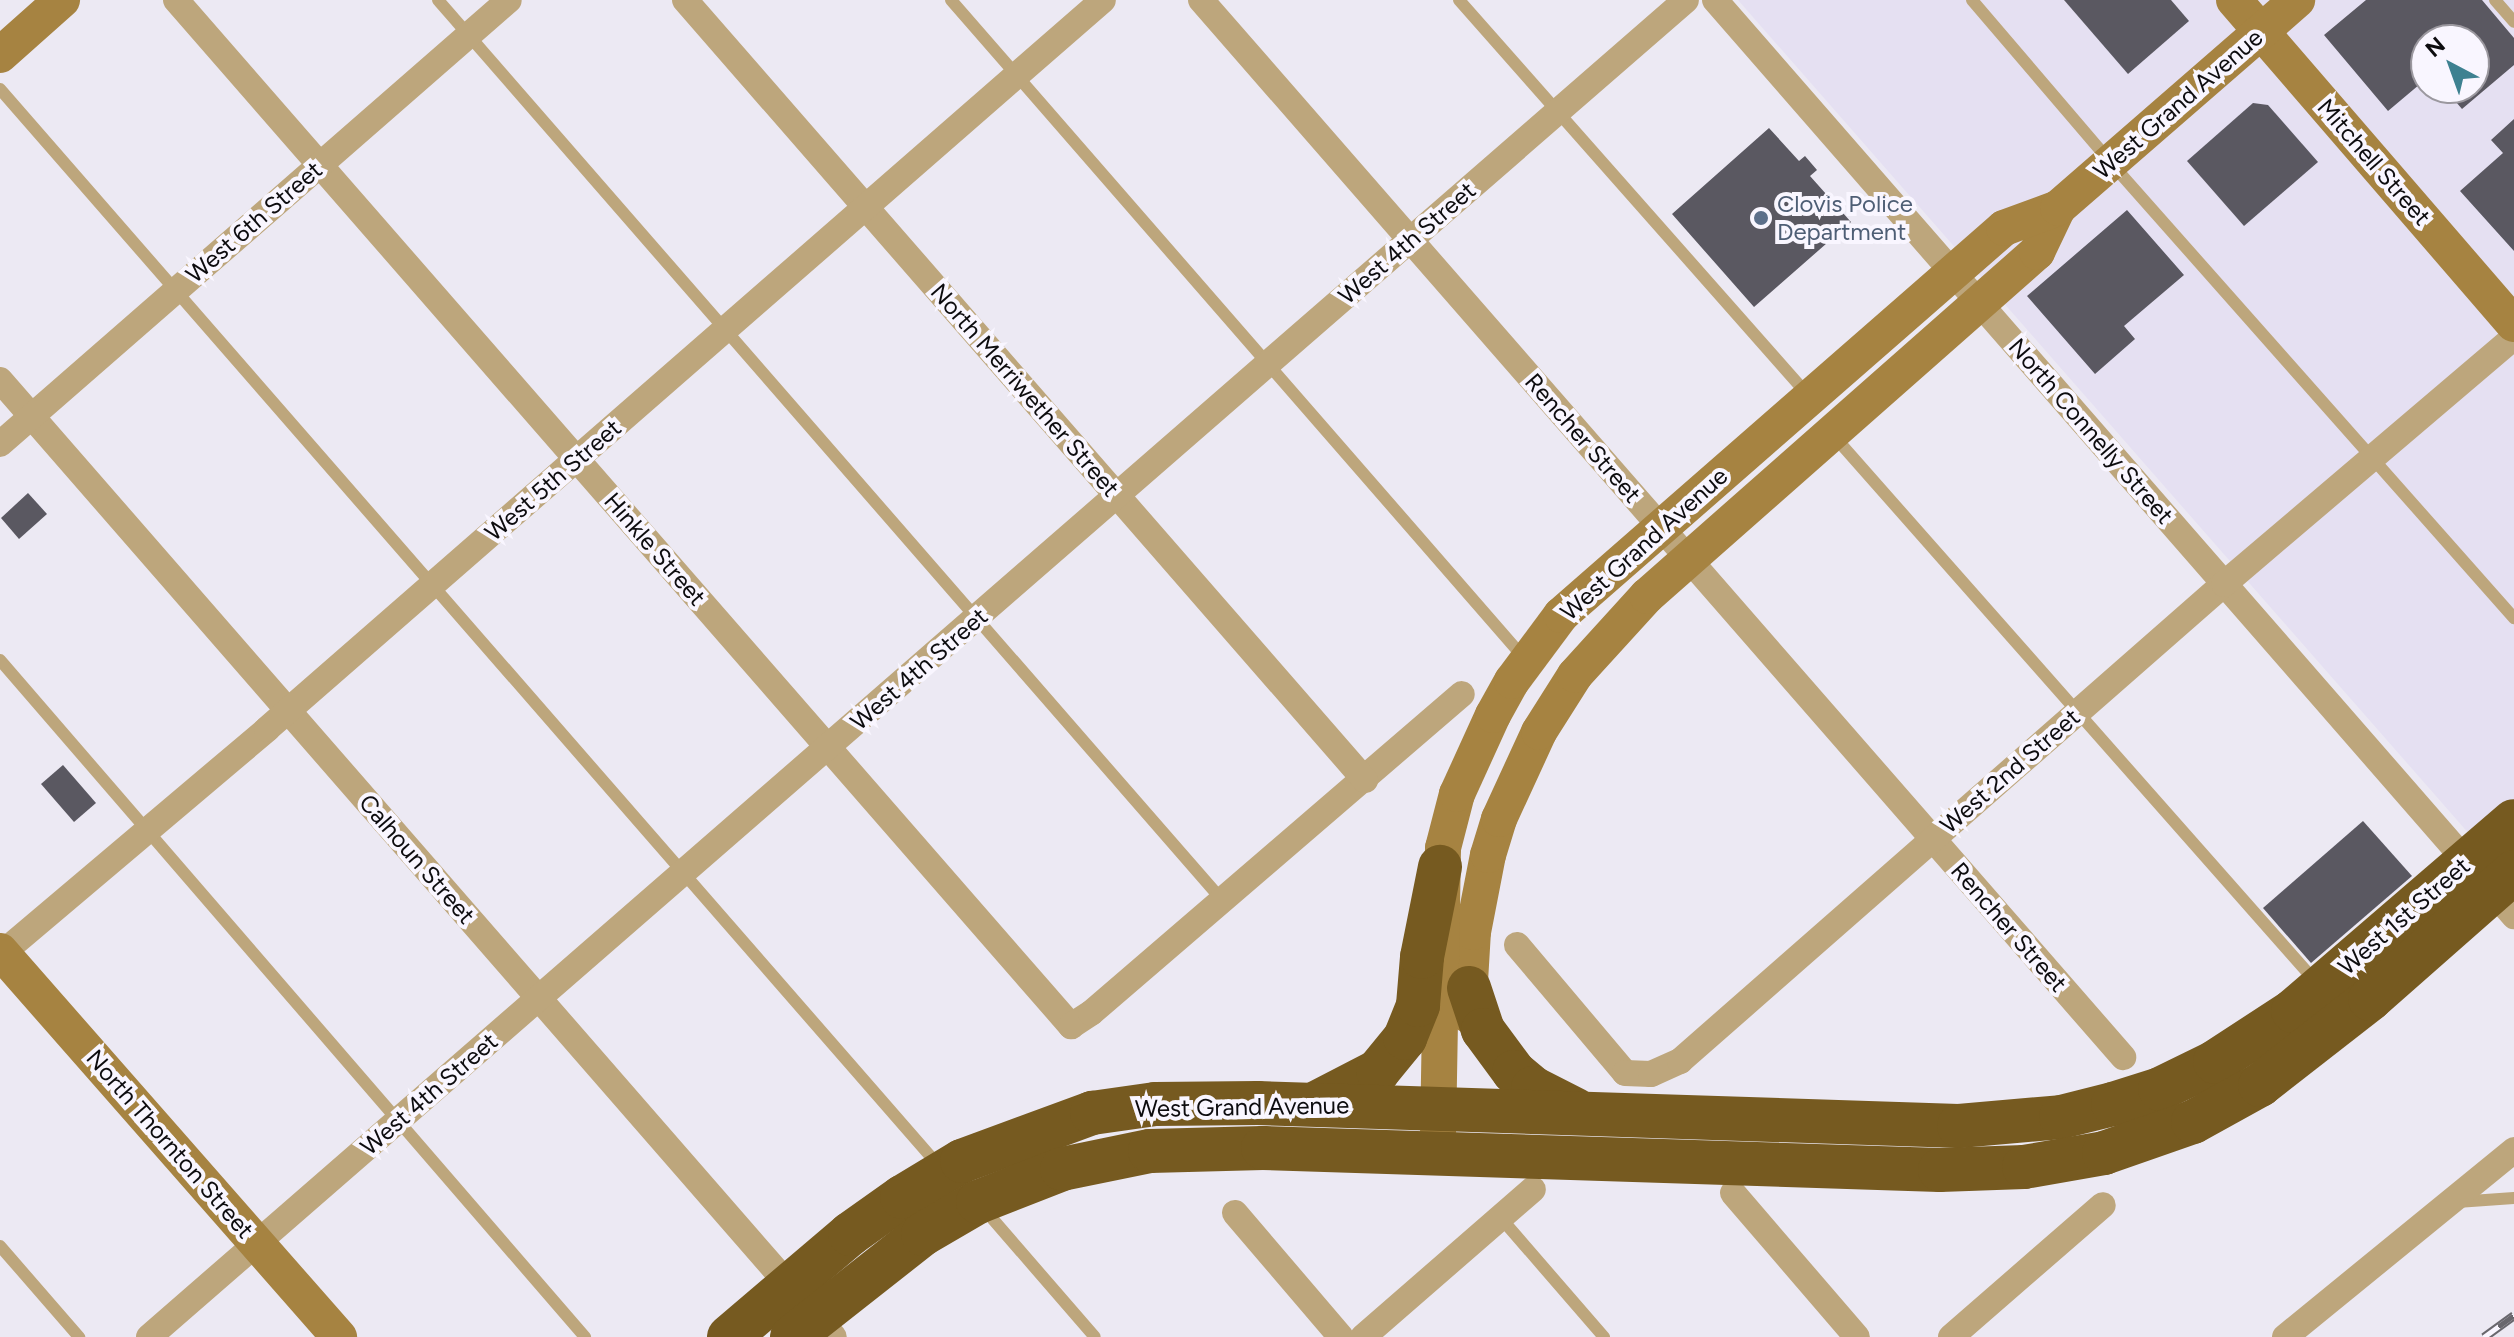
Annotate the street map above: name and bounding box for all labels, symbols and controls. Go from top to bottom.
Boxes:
street label: West Grand Avenue [2088,23,2268,185]
north arrow [2410,24,2490,104]
text: N [2420,31,2451,63]
street label: Mitchell Street [2311,93,2437,231]
street label: West 6th Street [180,155,328,289]
street label: West 4th Street [1333,176,1481,310]
place label: Clovis Police Department [1777,190,1913,246]
marker: Clovis Police Department [1752,209,1770,227]
street label: North Merriwether Street [925,278,1125,502]
street label: North Connelly Street [2003,332,2179,530]
street label: Rencher Street [1519,367,1647,509]
street label: West 5th Street [479,413,627,547]
street label: West Grand Avenue [1555,462,1733,626]
street label: Hinkle Street [598,487,712,611]
street label: West 4th Street [845,602,993,736]
street label: West 2nd Street [1934,703,2086,839]
street label: Calhoun Street [353,788,481,930]
street label: West 1st Street [2332,851,2476,981]
street label: Rencher Street [1945,856,2073,998]
street label: West 4th Street [355,1027,503,1161]
street label: North Thornton Street [80,1044,260,1244]
street label: West Grand Avenue [1135,1091,1349,1123]

